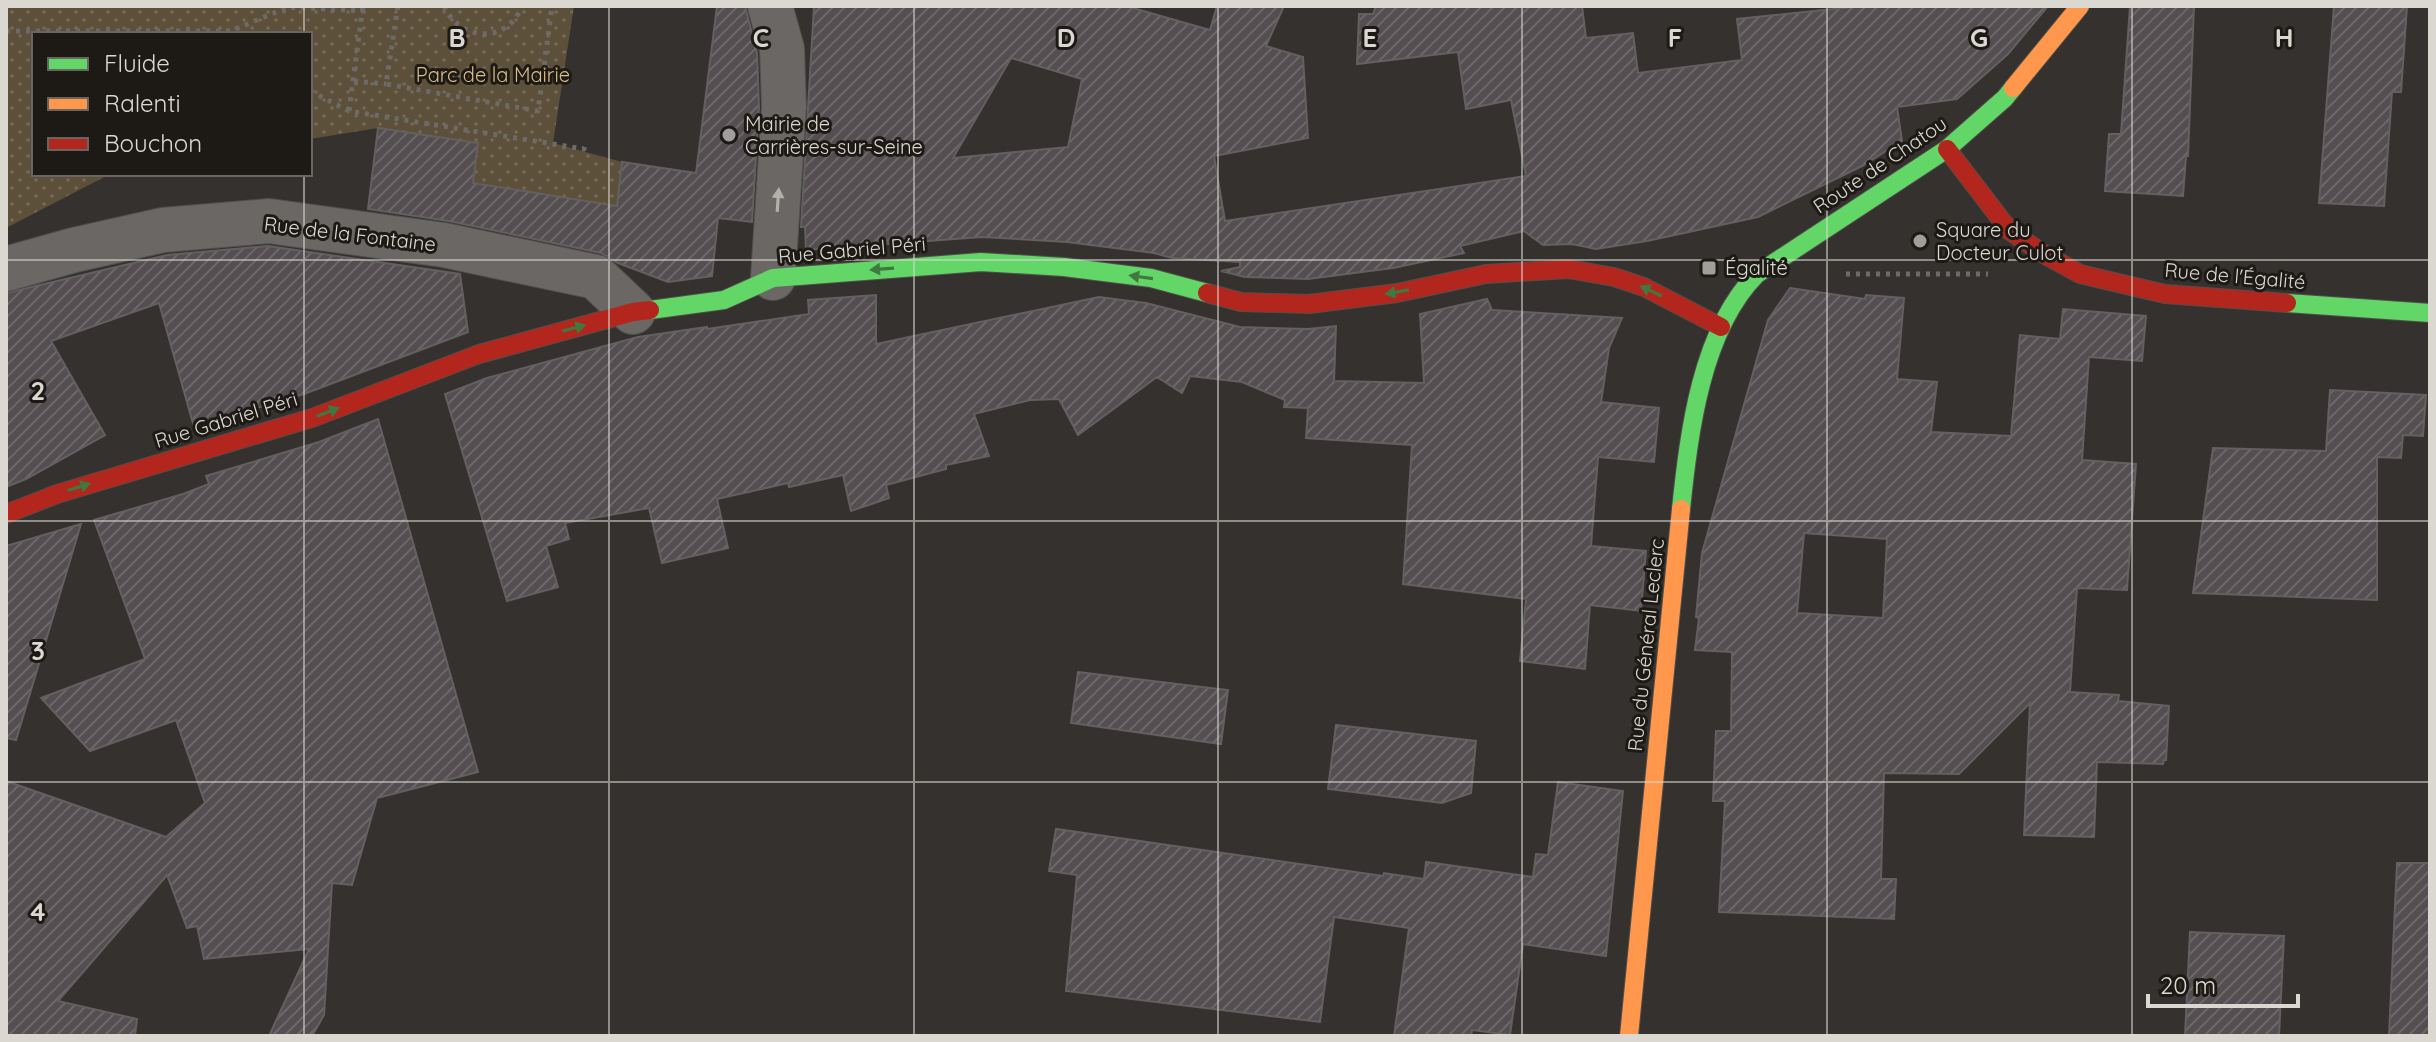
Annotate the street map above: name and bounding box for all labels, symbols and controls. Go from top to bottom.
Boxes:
text: B [448,21,466,54]
text: C [753,21,769,54]
text: D [1057,21,1075,54]
text: E [1363,21,1377,54]
text: F [1668,21,1682,54]
text: G [1970,21,1988,54]
text: H [2275,21,2293,54]
legend [32,32,312,176]
text: Fluide [104,48,170,78]
park label: Parc de la Mairie [416,62,570,87]
text: Ralenti [104,88,181,118]
place label: Mairie de Carrières-sur-Seine [745,111,923,159]
street label: Route de Chatou [1808,111,1951,218]
marker: Mairie de Carrières-sur-Seine [720,126,738,144]
text: Bouchon [104,128,202,158]
one-way arrow [772,187,785,212]
street label: Rue de la Fontaine [263,211,437,256]
place label: Square du Docteur Culot [1936,217,2063,265]
street label: Rue Gabriel Péri [777,231,927,268]
marker: Square du Docteur Culot [1911,232,1929,250]
place label: Égalité [1725,255,1788,280]
street label: Rue de l'Égalité [2164,257,2307,294]
marker: Égalité [1700,259,1718,277]
one-way arrow [869,262,894,275]
one-way arrow [1128,270,1153,283]
one-way arrow [1640,284,1663,298]
one-way arrow [1384,287,1409,299]
one-way arrow [562,321,586,334]
text: 2 [31,374,45,407]
street label: Rue Gabriel Péri [151,386,300,453]
one-way arrow [316,405,340,418]
one-way arrow [67,480,91,493]
street label: Rue du Général Leclerc [1622,537,1669,753]
text: 3 [31,634,45,667]
text: 4 [30,895,46,928]
scale bar [2148,958,2298,1008]
text: 20 m [2160,970,2216,1000]

